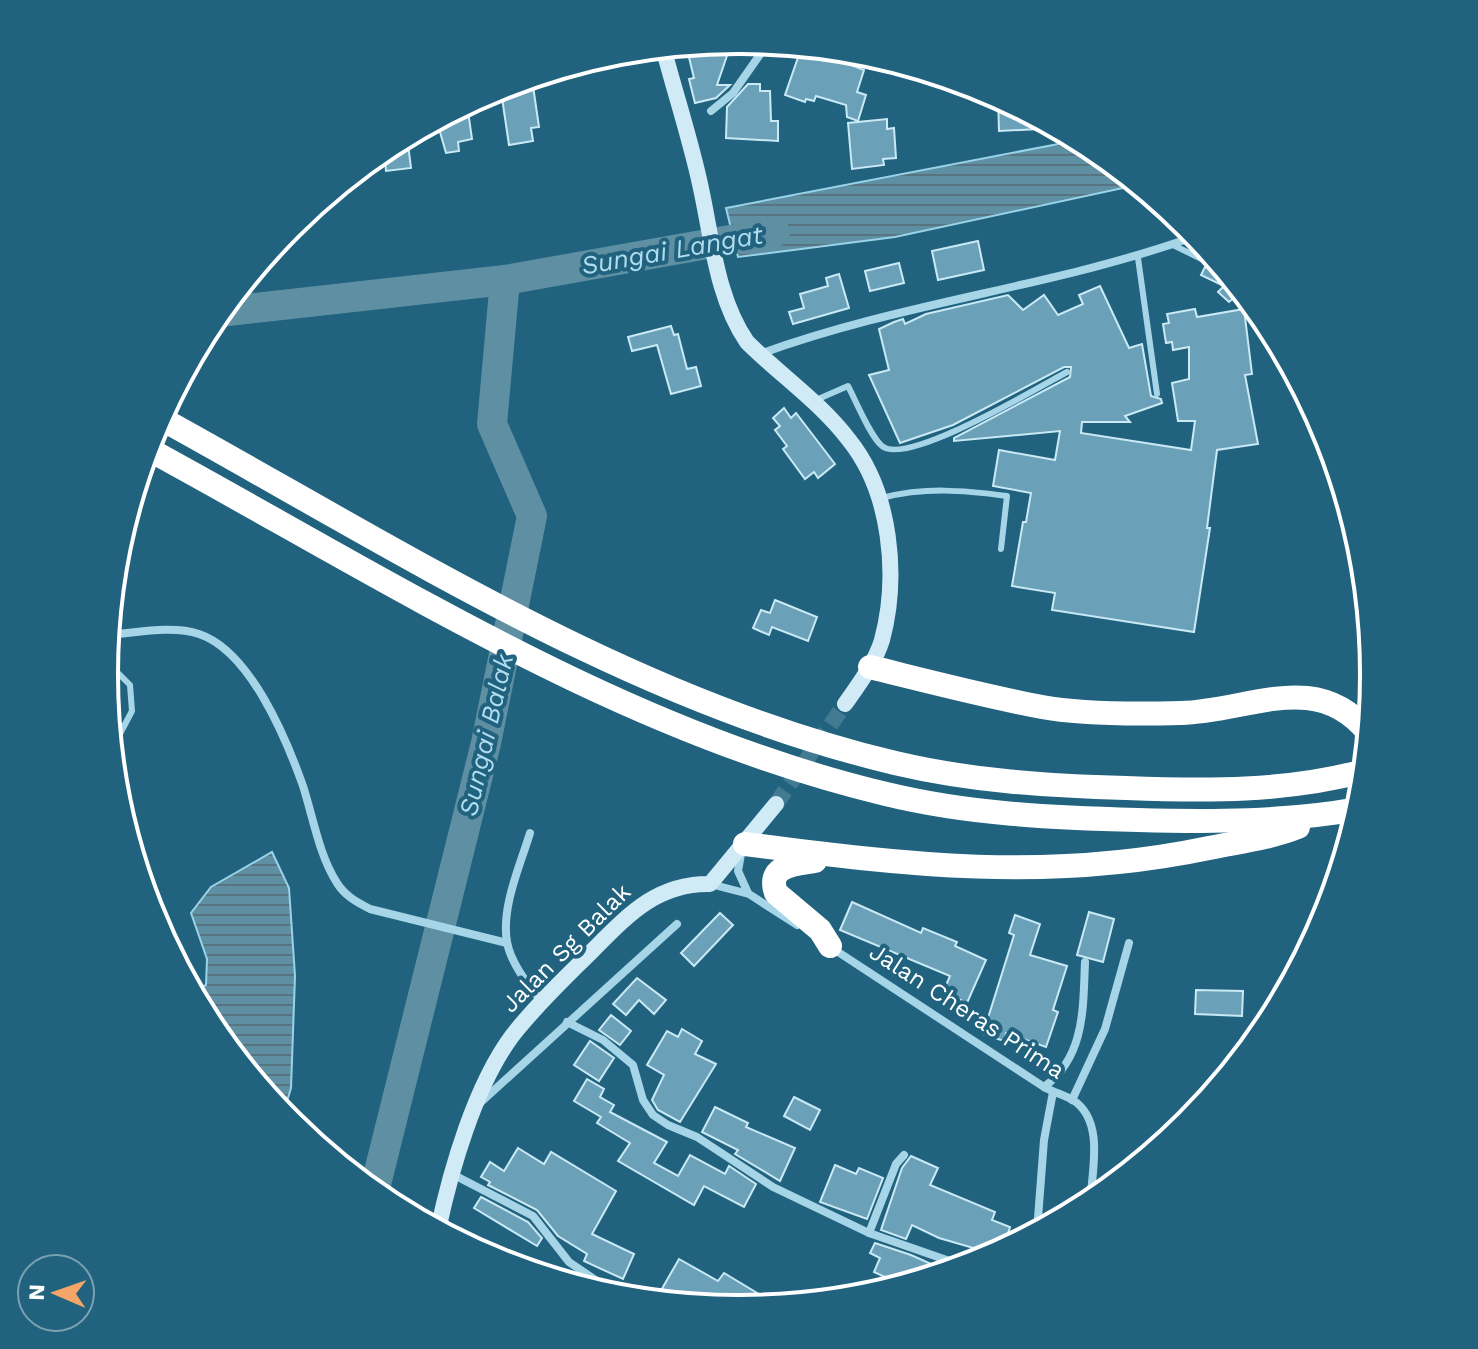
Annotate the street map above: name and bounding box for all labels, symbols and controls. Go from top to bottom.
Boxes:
water label: Sungai Langat [579,219,766,281]
water label: Sungai Balak [453,650,519,819]
street label: Jalan Sg Balak [496,877,637,1018]
street label: Jalan Cheras Prima [864,937,1070,1085]
north arrow [16,1253,96,1333]
text: N [24,1284,49,1301]

